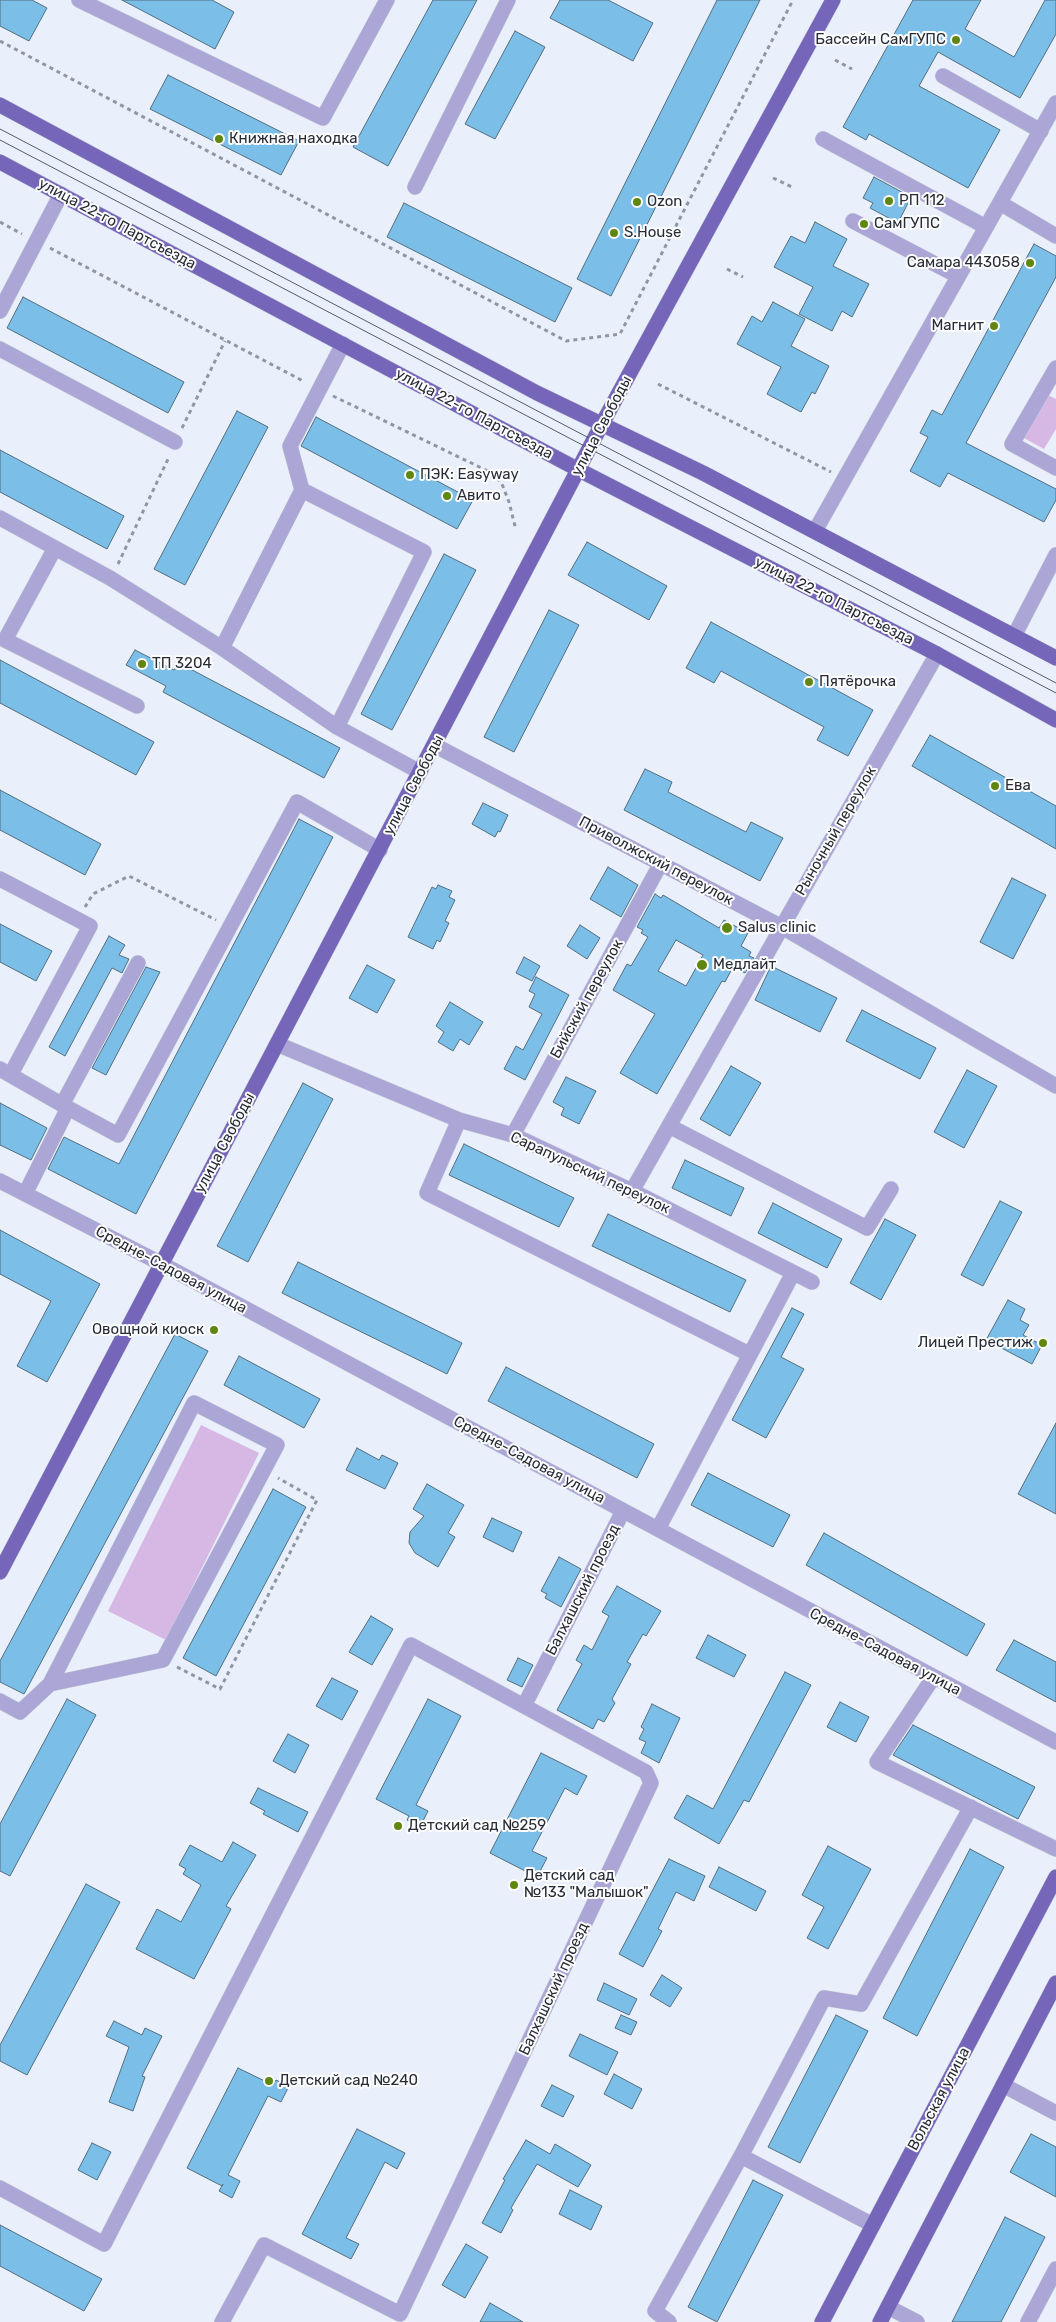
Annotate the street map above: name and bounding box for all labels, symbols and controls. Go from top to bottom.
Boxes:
place label: Бассейн СамГУПС [815,31,946,49]
marker: Бассейн СамГУПС [950,34,962,46]
place label: Книжная находка [229,130,358,148]
marker: Книжная находка [213,133,225,145]
street label: улица 22-го Партсъезда [35,175,199,273]
place label: РП 112 [899,192,945,210]
place label: Ozon [647,193,682,211]
marker: РП 112 [883,195,895,207]
marker: Ozon [631,196,643,208]
place label: СамГУПС [874,215,940,233]
marker: СамГУПС [858,218,870,230]
place label: S.House [624,224,681,242]
marker: S.House [608,227,620,239]
place label: Самара 443058 [907,254,1020,272]
marker: Самара 443058 [1024,257,1036,269]
place label: Магнит [931,317,984,335]
marker: Магнит [988,320,1000,332]
street label: улица 22-го Партсъезда [392,365,556,463]
street label: улица Свободы [568,373,636,479]
place label: ПЭК: Easyway [420,466,519,484]
marker: ПЭК: Easyway [404,469,416,481]
place label: Авито [457,487,501,505]
marker: Авито [441,490,453,502]
street label: улица 22-го Партсъезда [752,553,916,649]
place label: ТП 3204 [152,655,212,673]
marker: ТП 3204 [136,658,148,670]
place label: Пятёрочка [819,673,896,691]
marker: Пятёрочка [803,676,815,688]
street label: улица Свободы [380,732,448,838]
street label: Рыночный переулок [792,763,880,899]
place label: Ева [1005,777,1031,795]
marker: Ева [989,780,1001,792]
street label: Приволжский переулок [576,813,736,909]
place label: Salus clinic [738,919,816,937]
marker: Salus clinic [720,921,734,935]
street label: Бийский переулок [547,936,627,1062]
place label: Медлайт [713,956,776,974]
marker: Медлайт [695,958,709,972]
street label: улица Свободы [191,1090,259,1196]
street label: Сарапульский переулок [507,1128,673,1218]
street label: Средне-Садовая улица [92,1222,250,1318]
place label: Овощной киоск [92,1321,204,1339]
marker: Овощной киоск [208,1324,220,1336]
place label: Лицей Престиж [918,1334,1033,1352]
marker: Лицей Престиж [1037,1337,1049,1349]
street label: Средне-Садовая улица [450,1412,608,1508]
street label: Балхашский проезд [542,1522,624,1658]
street label: Средне-Садовая улица [806,1604,964,1700]
place label: Детский сад №259 [408,1817,546,1835]
marker: Детский сад №259 [392,1820,404,1832]
place label: Детский сад №133 "Малышок" [524,1867,649,1902]
marker: Детский сад №133 "Малышок" [508,1879,520,1891]
street label: Балхашский проезд [515,1920,593,2058]
street label: Вольская улица [904,2044,974,2154]
place label: Детский сад №240 [279,2072,418,2090]
marker: Детский сад №240 [263,2075,275,2087]

